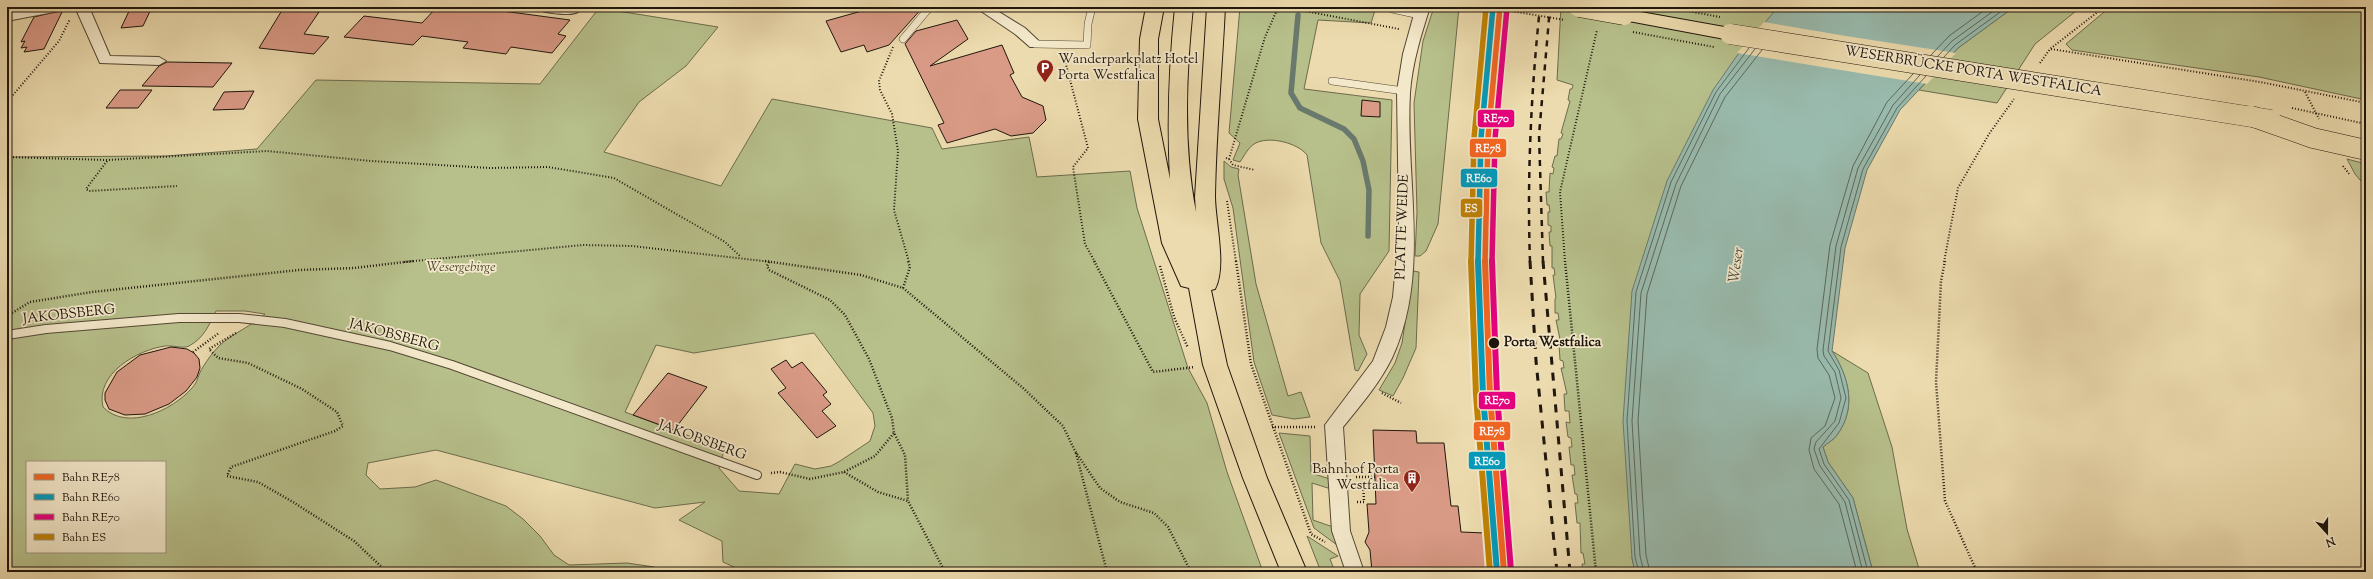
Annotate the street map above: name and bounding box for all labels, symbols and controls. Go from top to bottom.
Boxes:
street label: WESERBRÜCKE PORTA WESTFALICA [1843,41,2104,102]
place label: Wanderparkplatz Hotel Porta Westfalica [1058,50,1198,86]
parking icon: Wanderparkplatz Hotel Porta Westfalica [1035,58,1055,83]
line badge: RE70 [1477,109,1515,128]
text: RE70 [1482,111,1509,127]
line badge: RE78 [1469,138,1507,158]
text: RE78 [1474,141,1501,157]
line badge: RE60 [1460,168,1498,188]
text: RE60 [1465,171,1492,187]
street label: PLATTE WEIDE [1391,173,1415,280]
line badge: ES [1460,198,1483,218]
text: ES [1463,201,1478,217]
water label: Weser [1724,245,1750,284]
park label: Wesergebirge [426,258,496,278]
street label: JAKOBSBERG [21,300,117,330]
street label: JAKOBSBERG [346,314,442,358]
place label: Porta Westfalica [1504,333,1602,353]
marker: Porta Westfalica [1487,336,1501,350]
line badge: RE70 [1478,391,1516,410]
text: RE70 [1483,393,1510,409]
street label: JAKOBSBERG [654,415,749,466]
line badge: RE78 [1473,421,1511,441]
text: RE78 [1478,424,1505,440]
line badge: RE60 [1468,451,1506,470]
text: RE60 [1473,454,1500,470]
place label: Bahnhof Porta Westfalica [1312,460,1400,496]
legend [26,461,166,553]
building icon: Bahnhof Porta Westfalica [1402,468,1422,493]
text: Bahn RE78 [62,469,120,487]
text: Bahn RE60 [62,489,120,507]
text: Bahn RE70 [62,509,120,527]
north arrow [2307,513,2347,553]
text: Bahn ES [62,529,106,547]
text: N [2323,532,2338,551]

